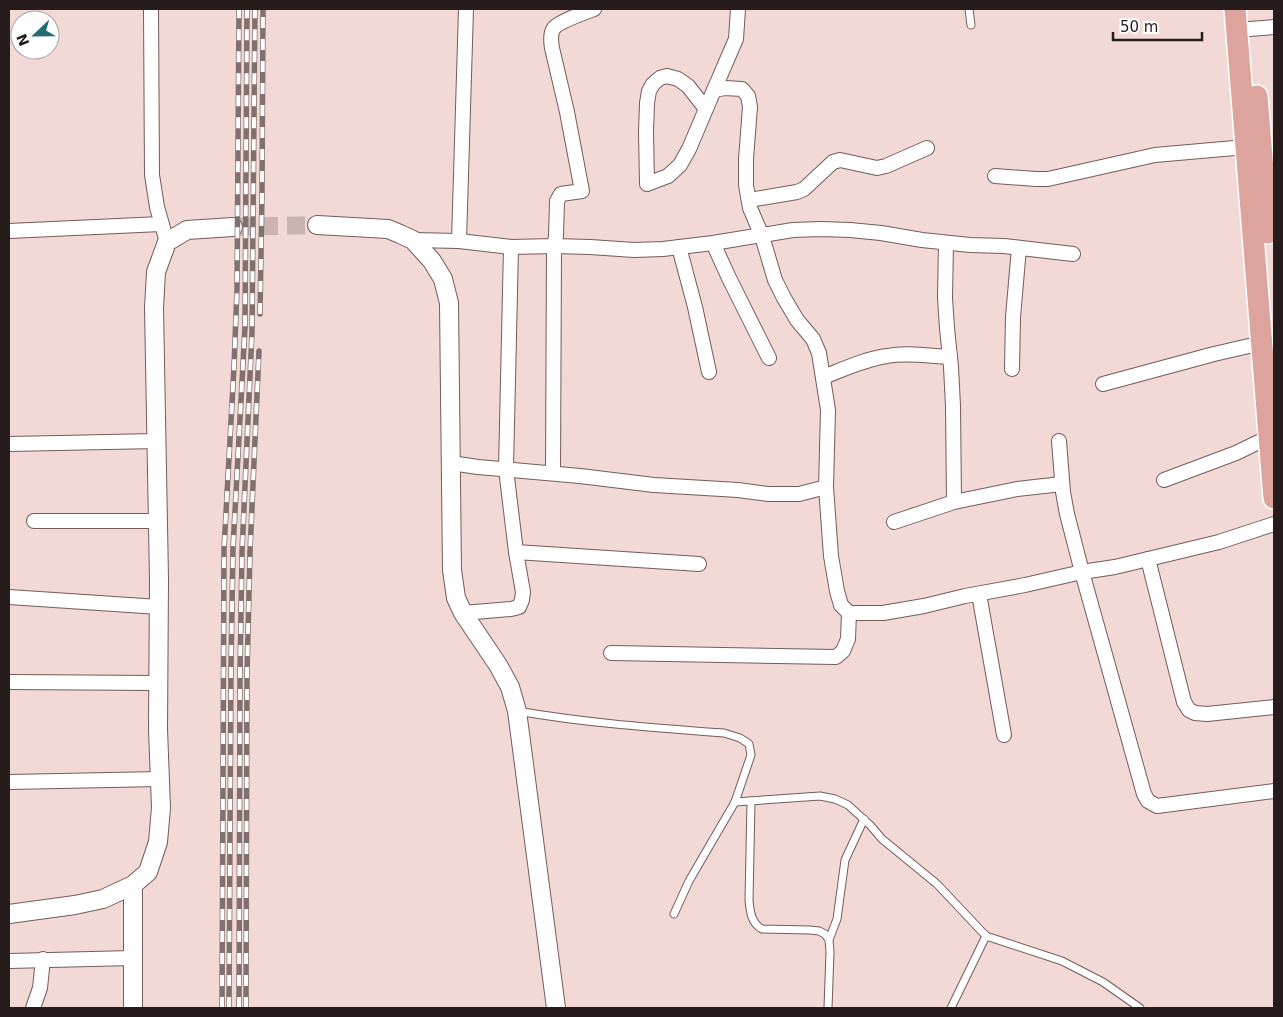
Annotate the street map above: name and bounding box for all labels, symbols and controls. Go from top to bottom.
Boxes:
north arrow [10,10,60,60]
scale bar [1113,10,1202,42]
text: 50 m [1120,18,1158,36]
text: N [13,31,33,48]

